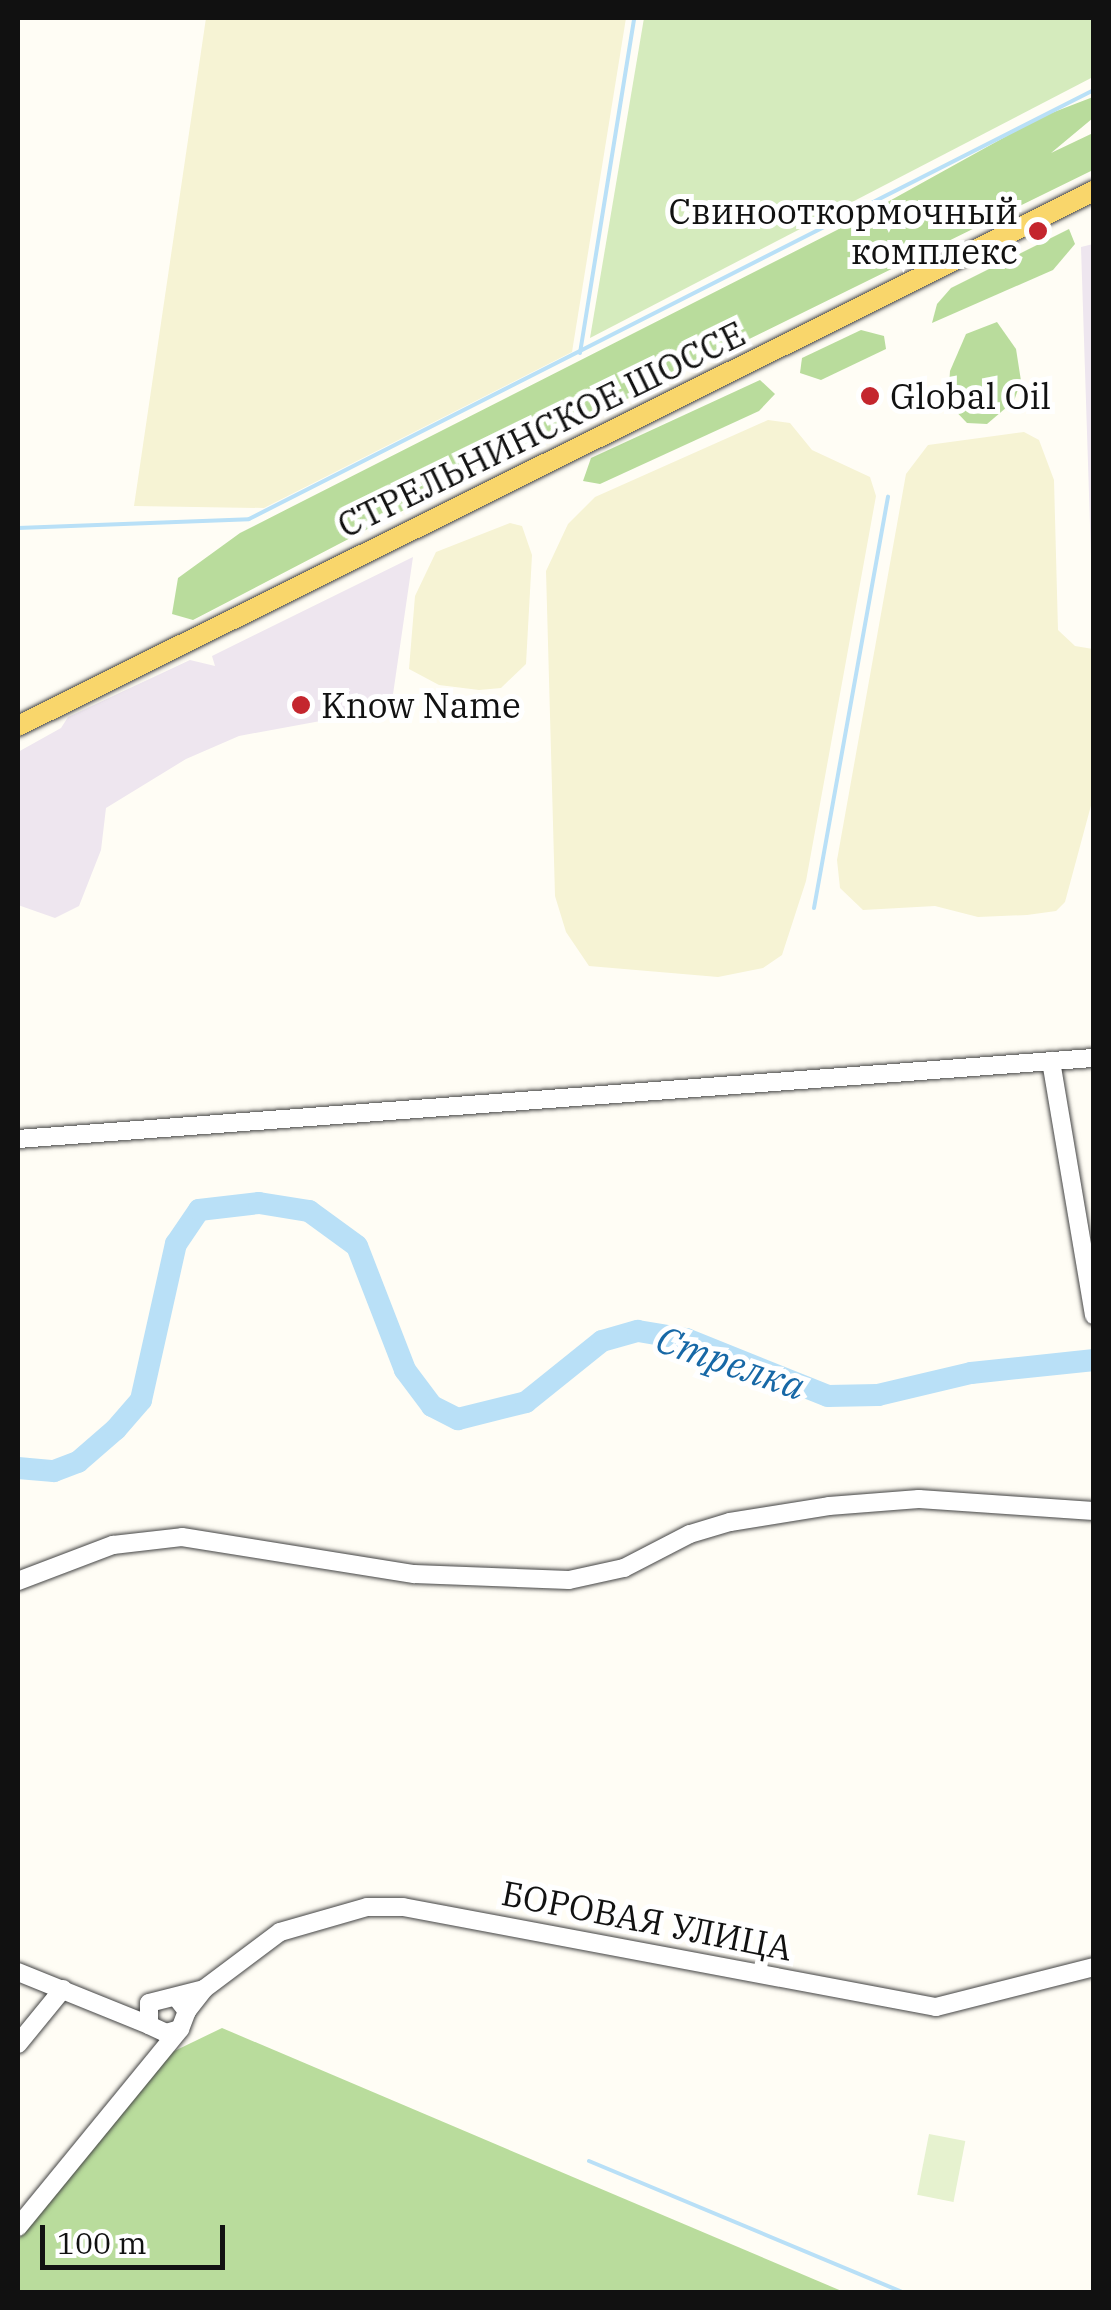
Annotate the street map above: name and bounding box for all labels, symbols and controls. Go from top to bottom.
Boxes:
place label: Свинооткормочный комплекс [668,190,1018,272]
marker: Свинооткормочный комплекс [1027,220,1049,242]
street label: СТРЕЛЬНИНСКОЕ ШОССЕ [331,312,751,546]
place label: Global Oil [890,375,1051,417]
marker: Global Oil [859,385,881,407]
place label: Know Name [321,684,521,726]
marker: Know Name [290,694,312,716]
water label: Стрелка [651,1315,811,1409]
street label: БОРОВАЯ УЛИЦА [498,1871,796,1969]
scale bar [45,2205,230,2267]
text: 100 m [57,2223,147,2262]

